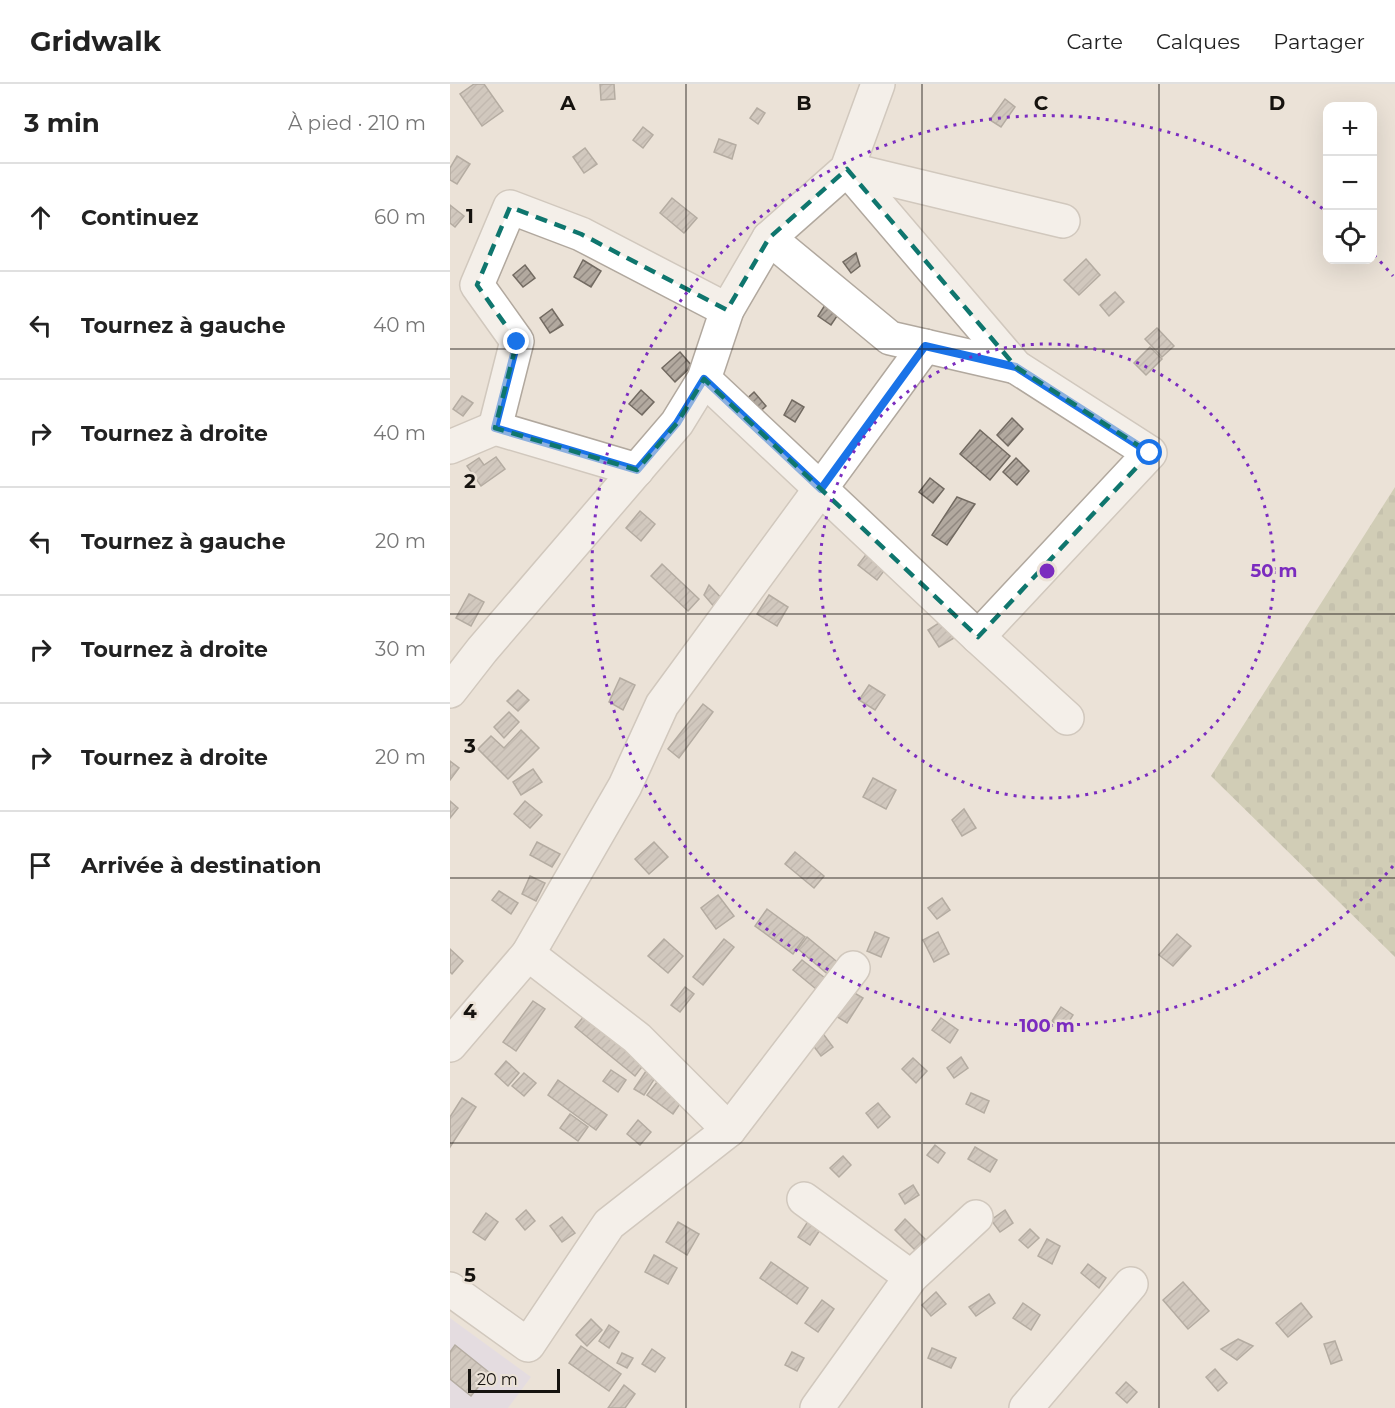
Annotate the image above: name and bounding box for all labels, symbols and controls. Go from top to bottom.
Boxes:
text: Gridwalk [30,24,161,58]
text: Carte [1066,29,1123,54]
text: Calques [1156,29,1240,54]
text: Partager [1273,29,1365,54]
text: A [559,91,576,115]
text: B [796,91,812,115]
text: C [1034,91,1049,115]
text: D [1269,91,1285,115]
map controls [1323,102,1377,264]
button: + [1323,102,1377,156]
text: 3 min [24,107,100,139]
text: À pied · 210 m [288,111,426,135]
button: − [1323,156,1377,210]
icon: ahead [24,201,57,234]
text: Continuez [81,204,198,231]
text: 1 [466,204,474,228]
text: 60 m [374,205,426,229]
button: locate [1323,210,1377,264]
icon: left [24,309,57,342]
text: Tournez à gauche [81,312,286,339]
text: 40 m [373,313,426,337]
route end [503,328,529,354]
icon: right [24,417,57,450]
text: Tournez à droite [81,420,268,447]
text: 40 m [373,421,426,445]
route start [1136,439,1162,465]
text: 2 [464,469,476,493]
icon: left [24,525,57,558]
text: Tournez à gauche [81,528,286,555]
text: 20 m [375,529,426,553]
text: 50 m [1251,560,1297,582]
centre of rings [1037,561,1057,581]
icon: right [24,633,57,666]
text: Tournez à droite [81,636,268,663]
text: 30 m [375,637,426,661]
text: 3 [463,734,476,758]
icon: right [24,741,57,774]
text: Tournez à droite [81,744,268,771]
text: 20 m [375,745,426,769]
icon: arrive [24,849,57,882]
text: Arrivée à destination [81,852,321,879]
text: 4 [463,999,477,1023]
text: 100 m [1019,1015,1075,1037]
text: 5 [464,1263,476,1287]
scale bar [468,1366,560,1394]
text: 20 m [477,1370,518,1389]

